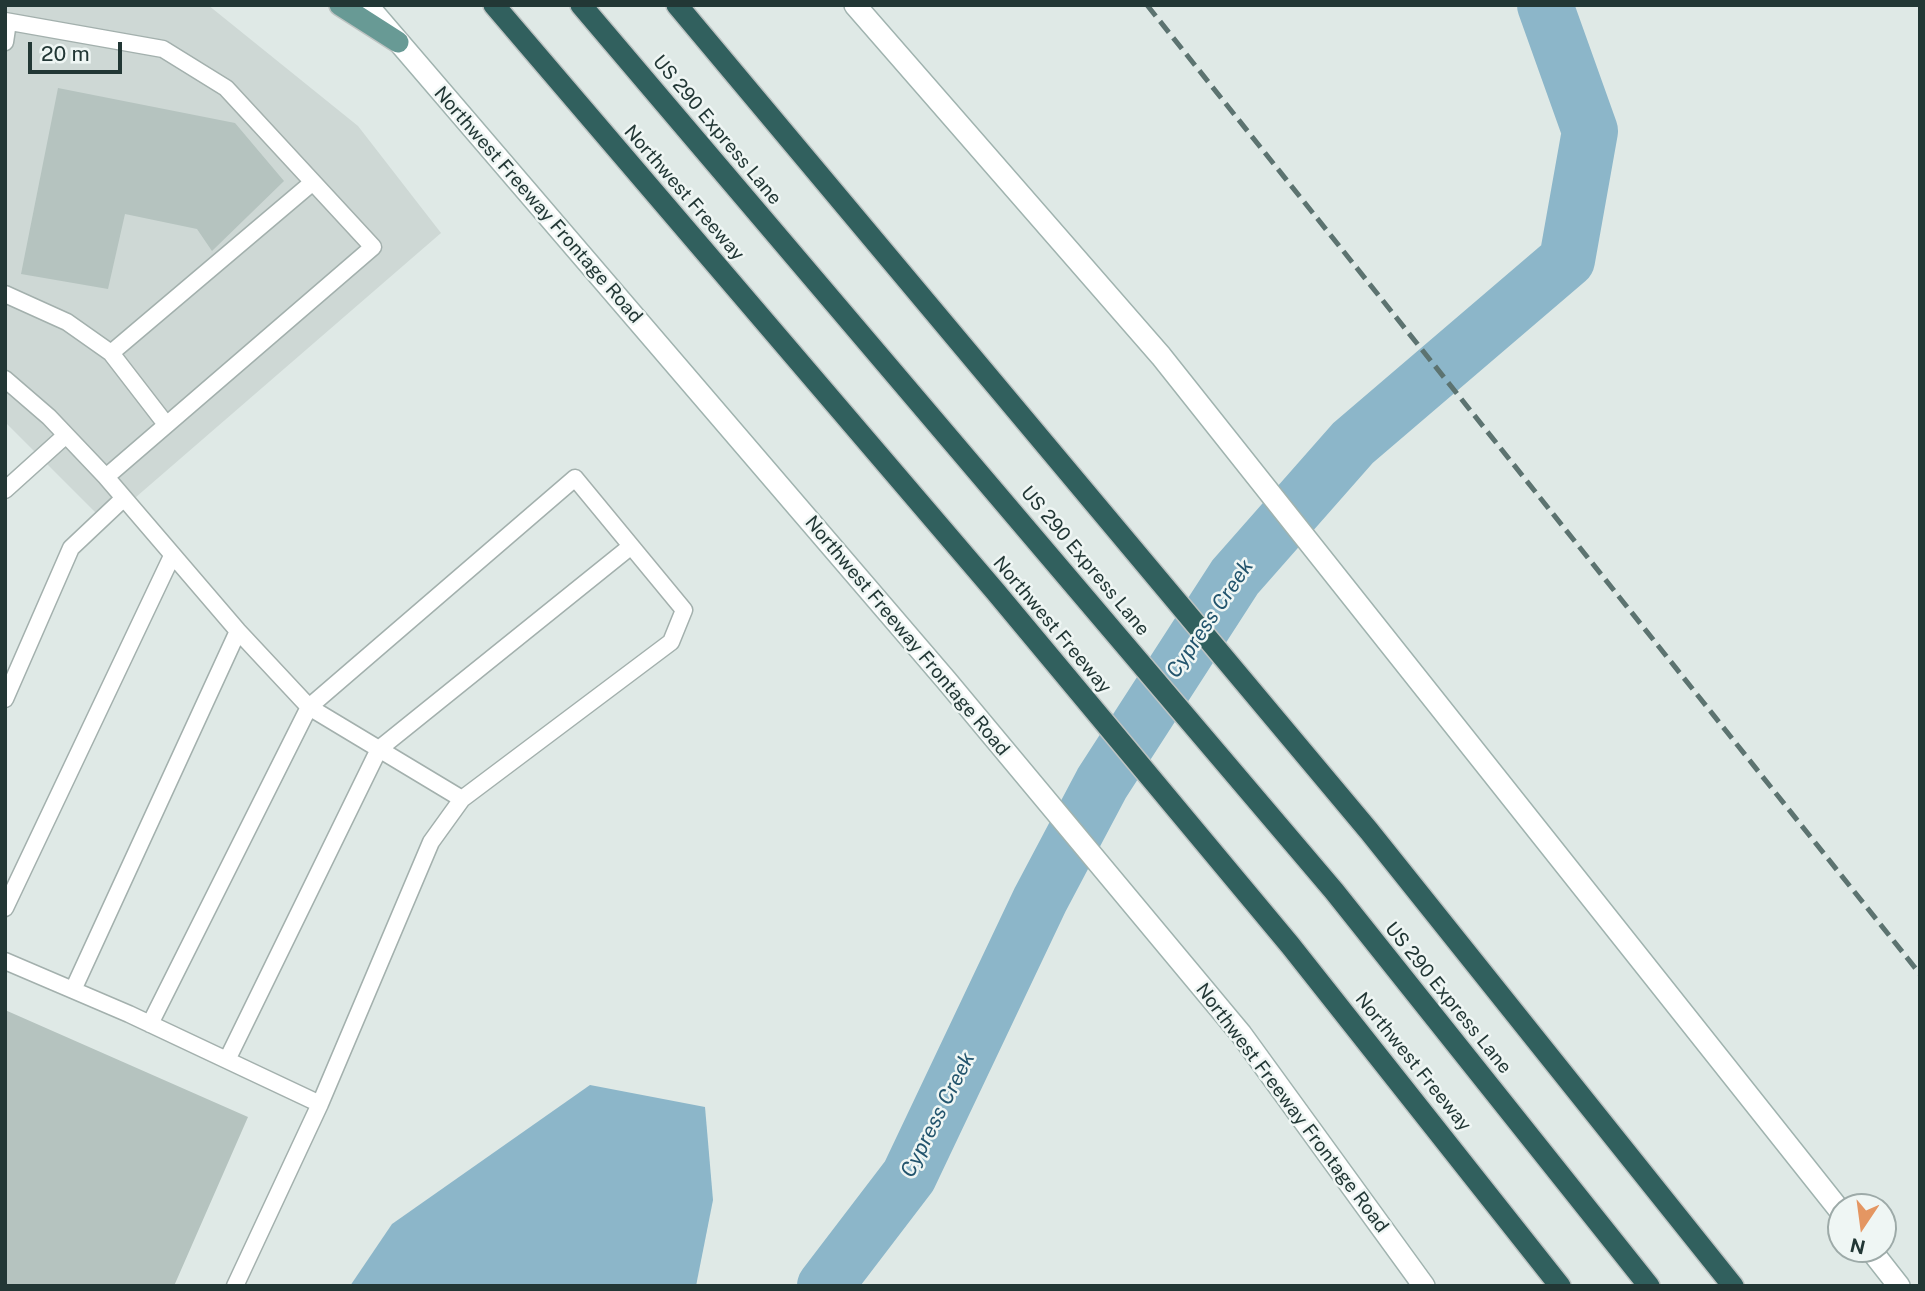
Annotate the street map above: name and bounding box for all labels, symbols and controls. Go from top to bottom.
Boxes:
scale bar [32,28,126,72]
text: 20 m [41,41,90,66]
street label: US 290 Express Lane [648,51,786,209]
street label: Northwest Freeway Frontage Road [429,82,647,328]
street label: Northwest Freeway [619,121,749,265]
street label: US 290 Express Lane [1016,482,1154,640]
street label: Northwest Freeway Frontage Road [800,511,1014,761]
street label: Northwest Freeway [988,552,1116,698]
water label: Cypress Creek [1161,555,1259,683]
street label: US 290 Express Lane [1380,918,1516,1078]
street label: Northwest Freeway Frontage Road [1191,979,1393,1237]
street label: Northwest Freeway [1350,988,1476,1136]
water label: Cypress Creek [896,1048,980,1182]
north arrow [1827,1193,1897,1263]
text: N [1848,1234,1867,1259]

